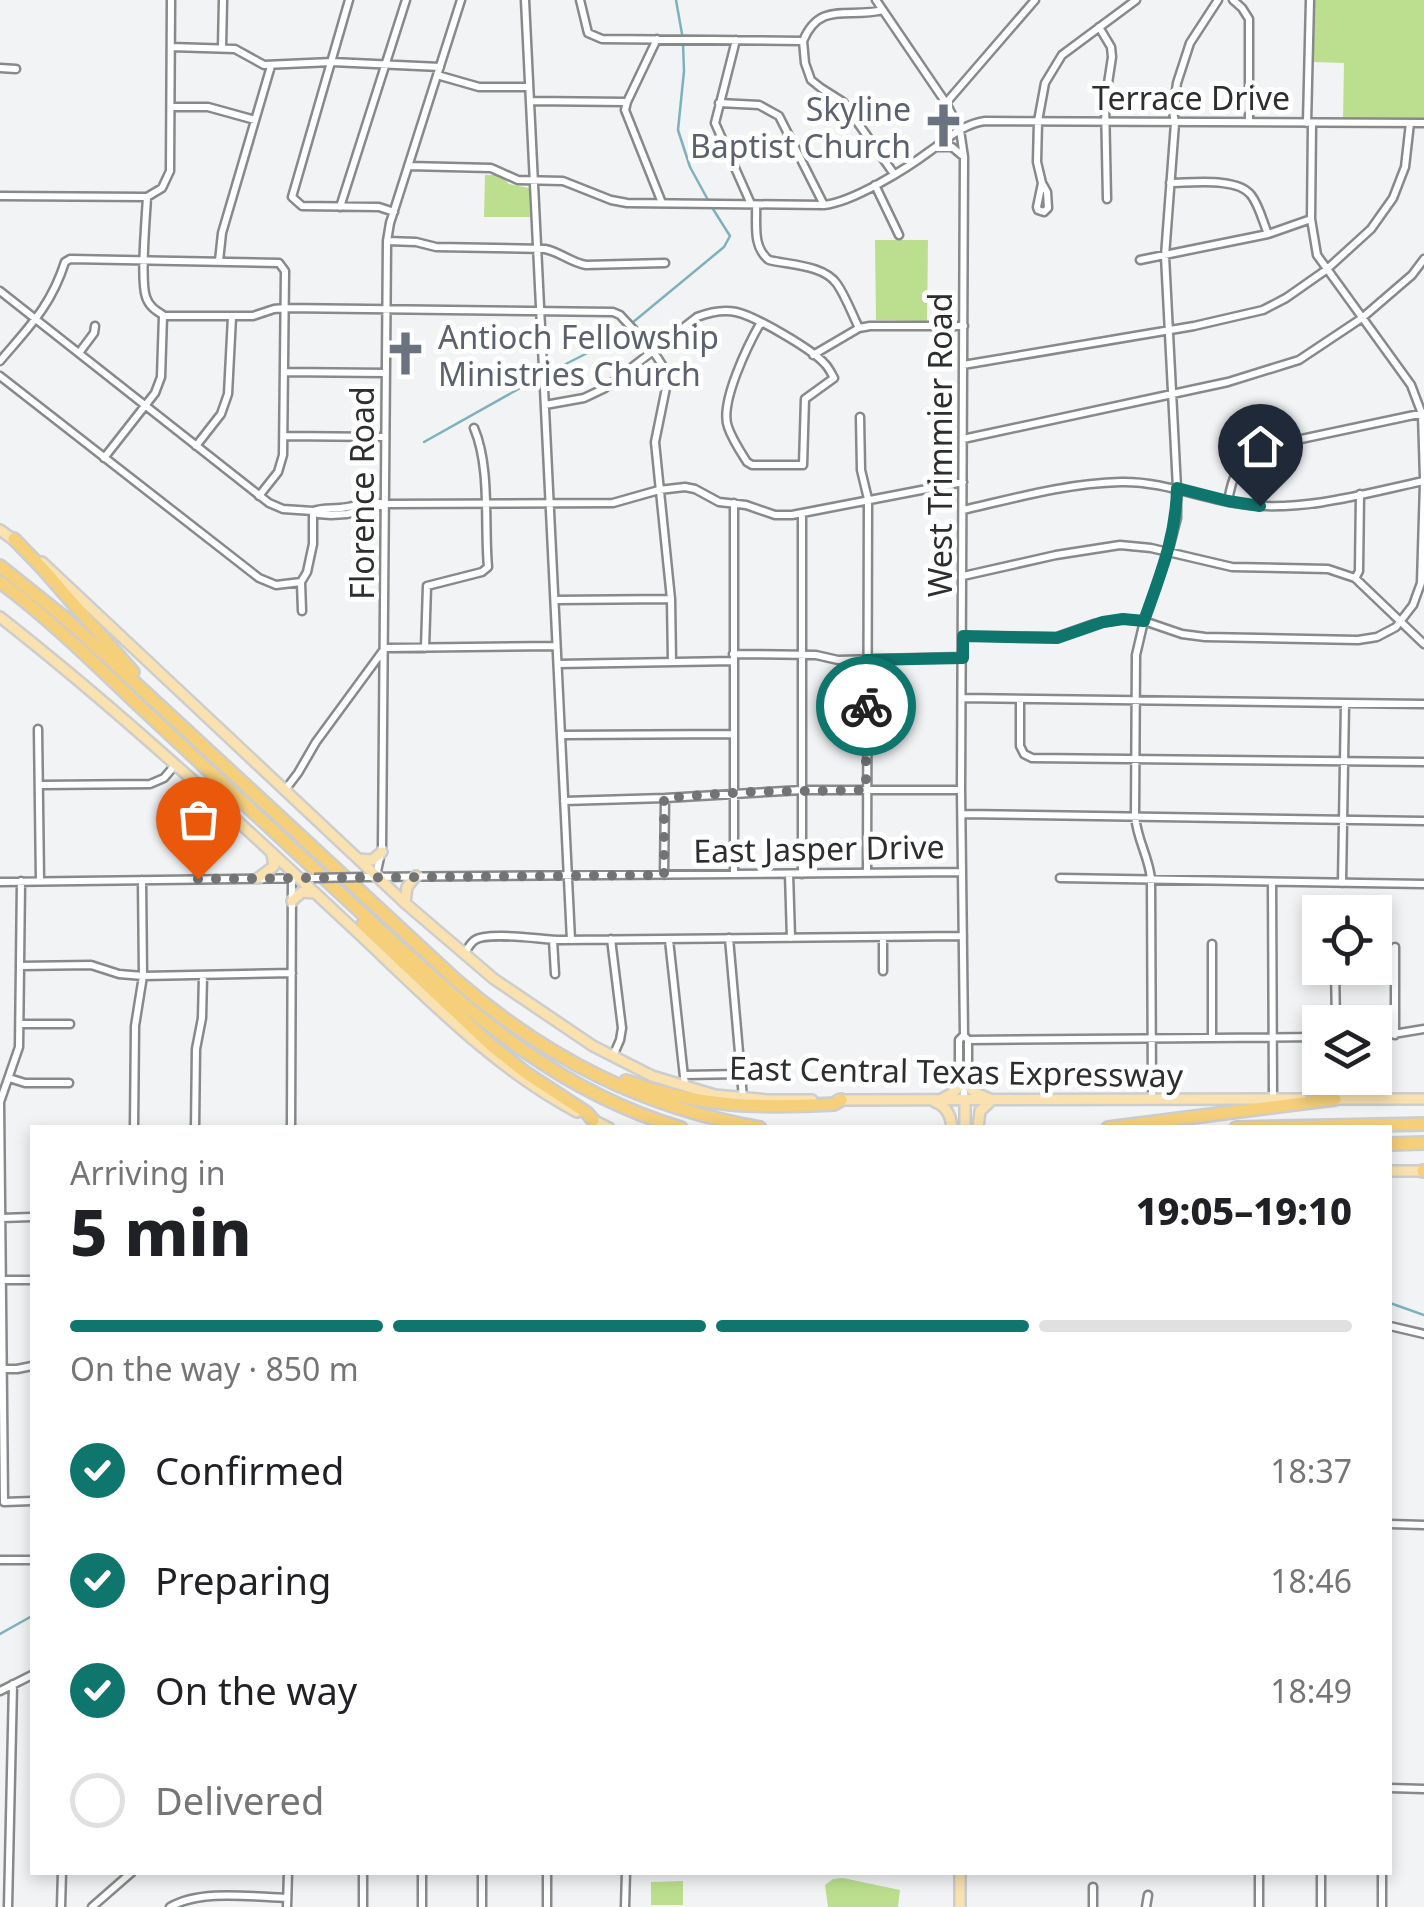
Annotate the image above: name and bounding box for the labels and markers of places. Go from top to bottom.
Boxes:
place label: Skyline Baptist Church [690,87,911,167]
church icon: Skyline Baptist Church [920,102,968,150]
place label: Antioch Fellowship Ministries Church [438,315,719,395]
church icon: Antioch Fellowship Ministries Church [381,330,429,378]
pin [1218,404,1303,507]
pin [156,777,241,880]

